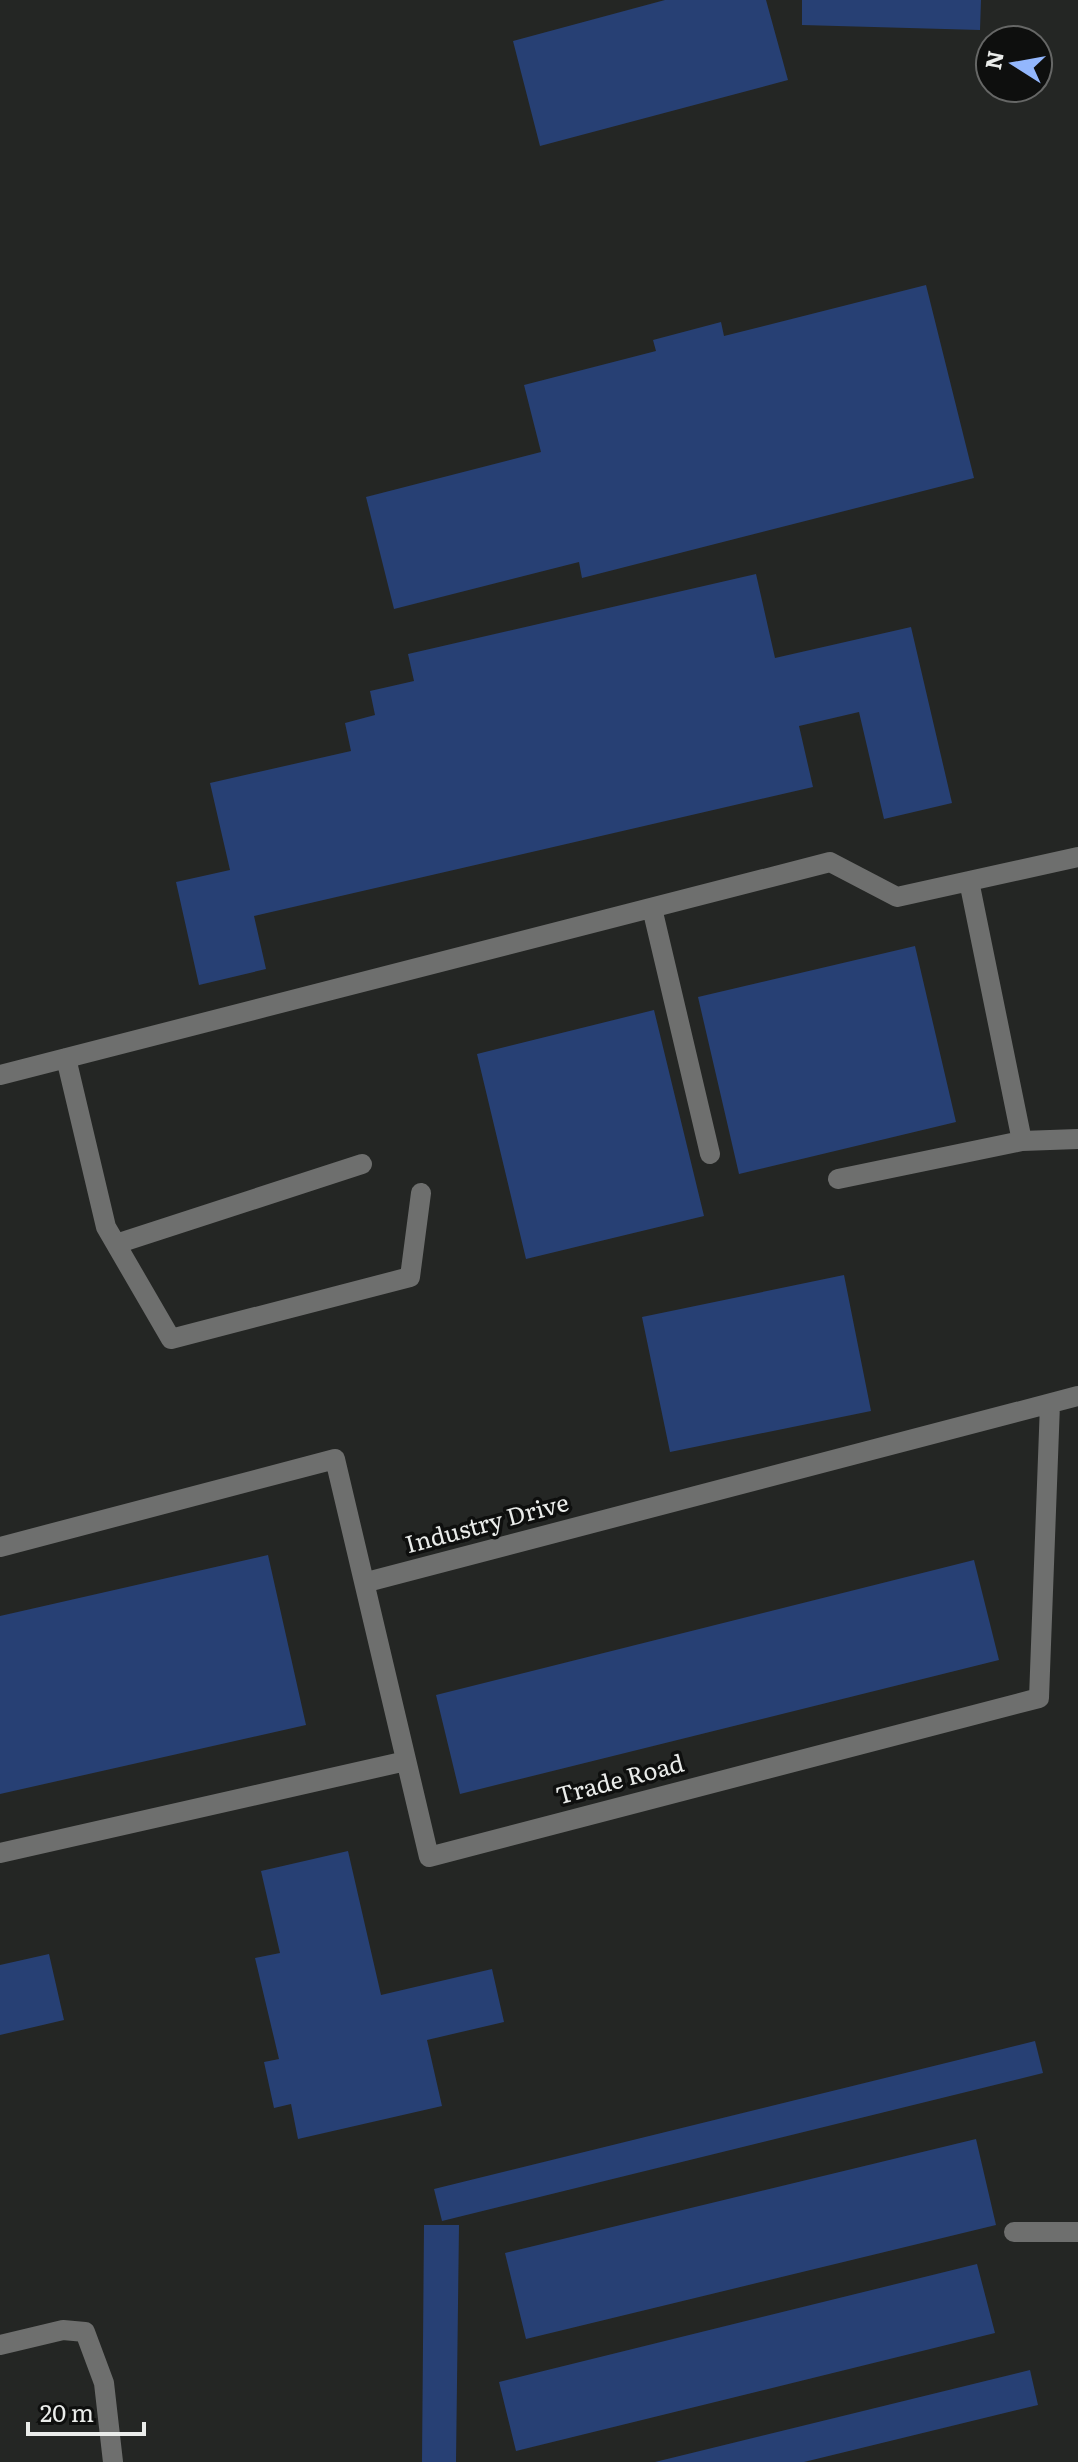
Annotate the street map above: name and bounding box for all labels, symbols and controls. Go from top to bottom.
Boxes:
north arrow [974,24,1054,104]
text: N [975,48,1011,72]
street label: Industry Drive [401,1483,572,1560]
street label: Trade Road [551,1744,688,1811]
scale bar [28,2386,144,2436]
text: 20 m [40,2394,94,2429]

